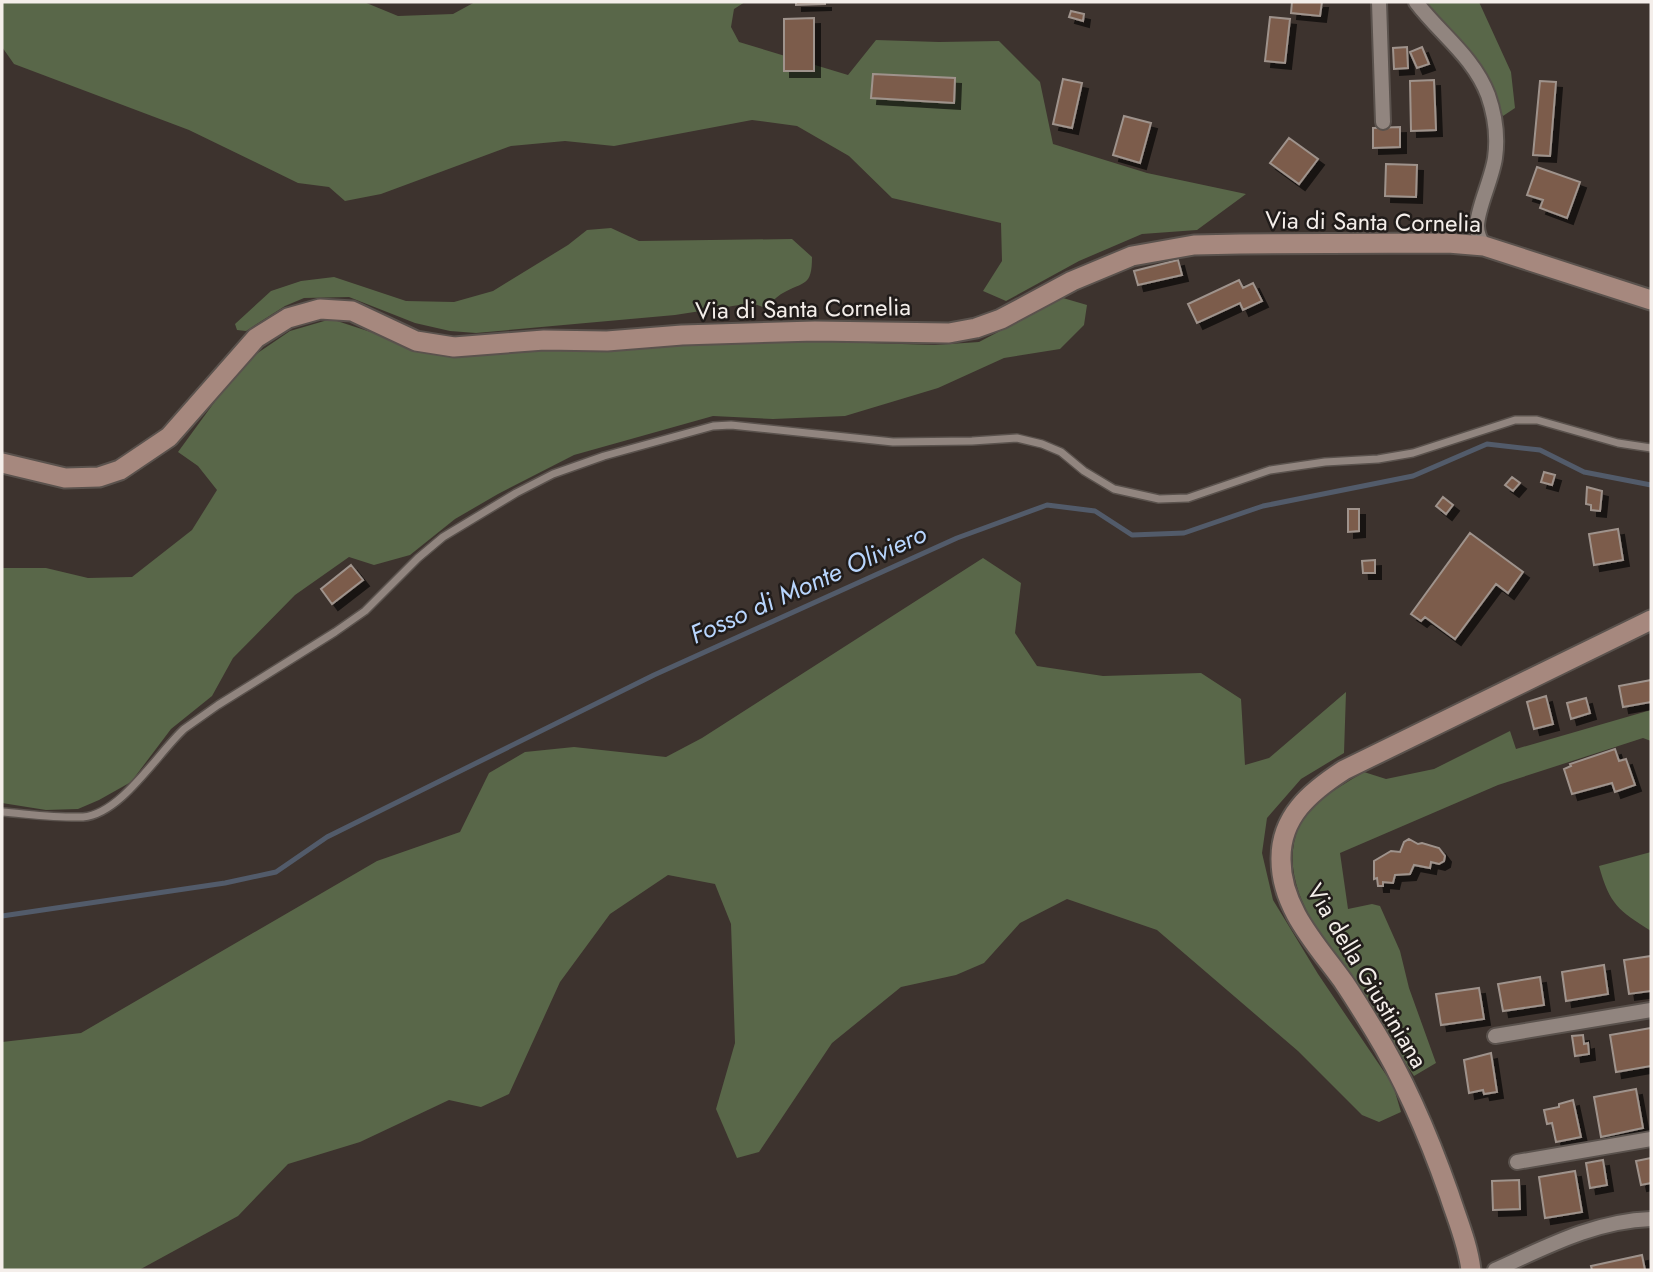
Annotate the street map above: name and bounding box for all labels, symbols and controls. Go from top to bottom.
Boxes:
street label: Via di Santa Cornelia [1265,202,1481,241]
street label: Via di Santa Cornelia [695,289,911,328]
water label: Fosso di Monte Oliviero [684,515,933,653]
street label: Via della Giustiniana [1298,877,1437,1075]

